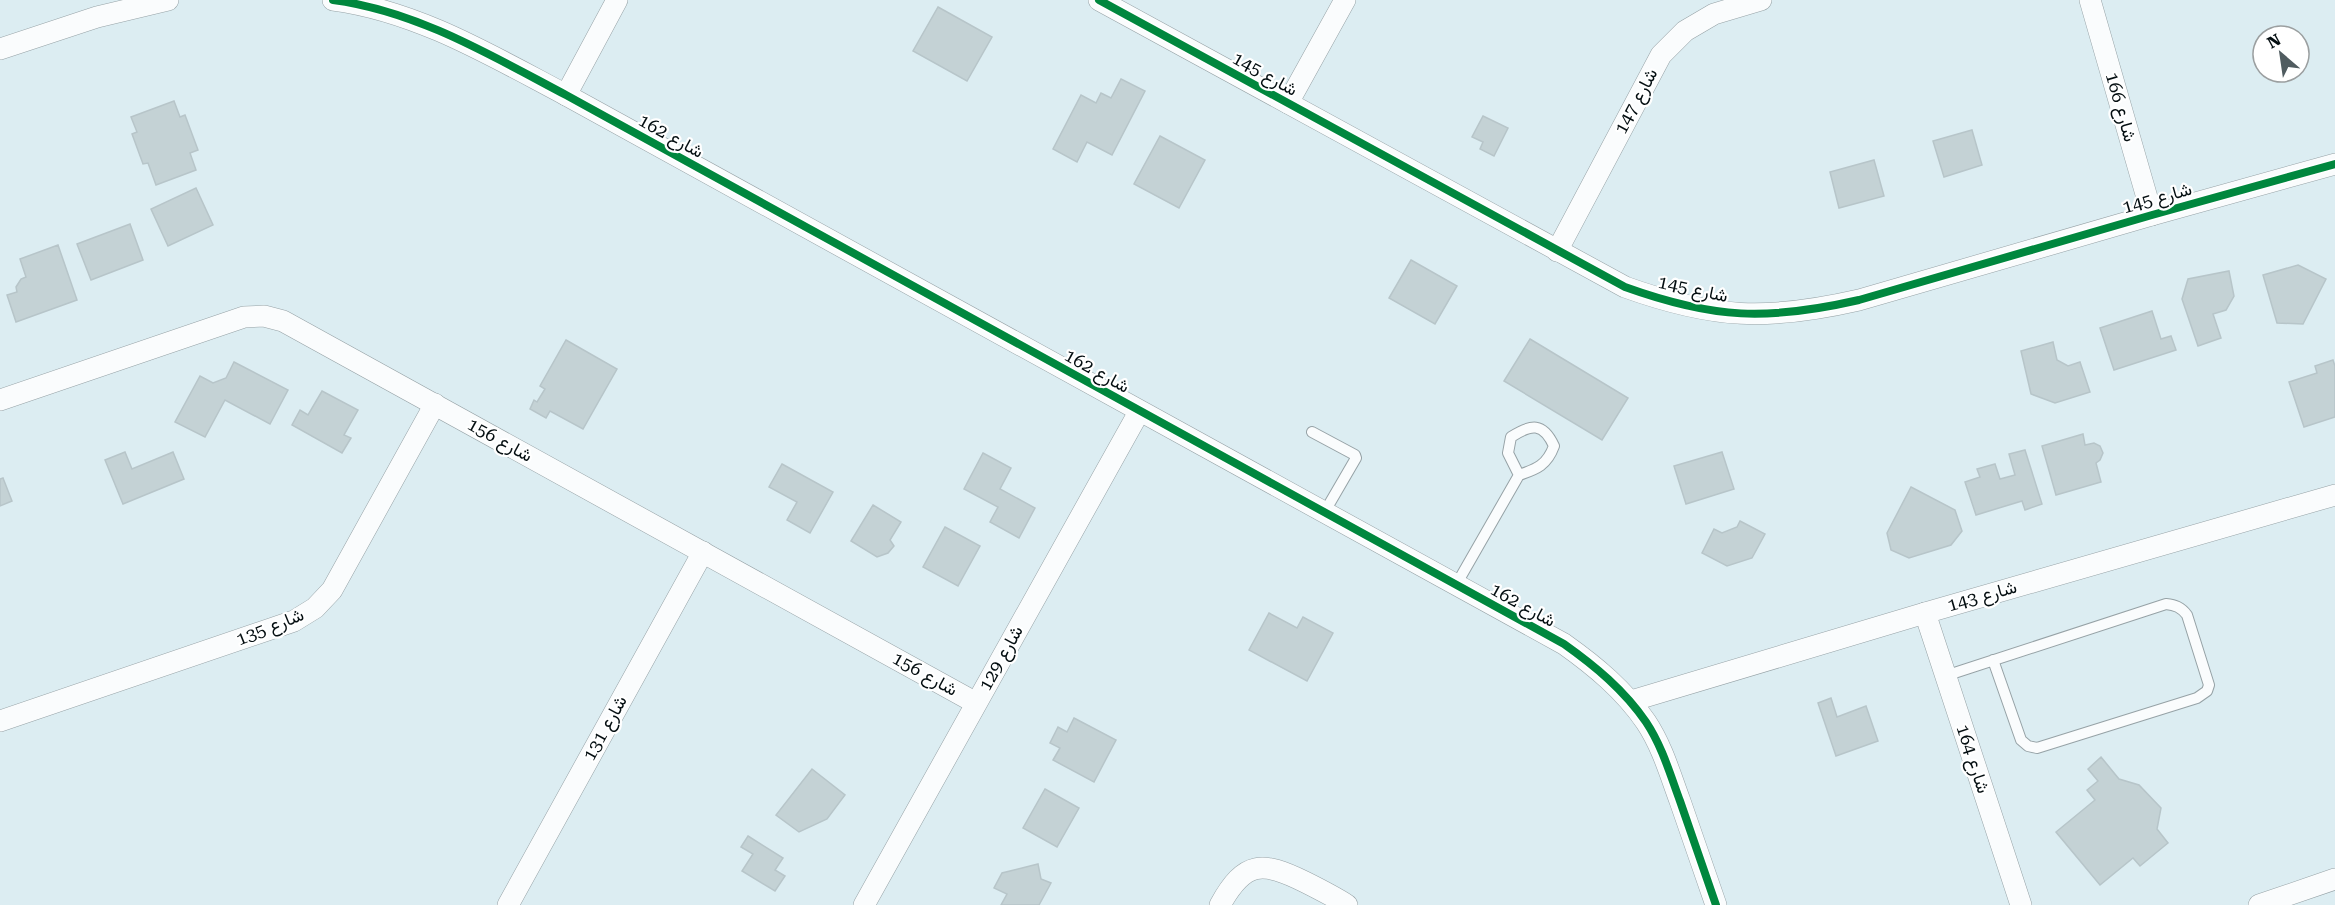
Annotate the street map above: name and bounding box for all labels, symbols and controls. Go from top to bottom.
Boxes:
north arrow [2251,24,2311,84]
text: N [2264,30,2284,53]
street label: شارع 145 [1228,47,1301,102]
street label: شارع 147 [1610,64,1663,138]
street label: شارع 166 [2100,70,2141,144]
street label: شارع 162 [634,109,707,164]
street label: شارع 145 [2120,178,2194,219]
street label: شارع 145 [1656,271,1730,308]
street label: شارع 162 [1060,344,1133,399]
street label: شارع 156 [463,413,536,468]
street label: شارع 143 [1945,576,2019,617]
street label: شارع 162 [1486,578,1559,633]
street label: شارع 135 [233,603,307,651]
street label: شارع 129 [974,622,1029,695]
street label: شارع 156 [888,647,961,702]
street label: شارع 131 [578,692,633,765]
street label: شارع 164 [1951,722,1994,796]

